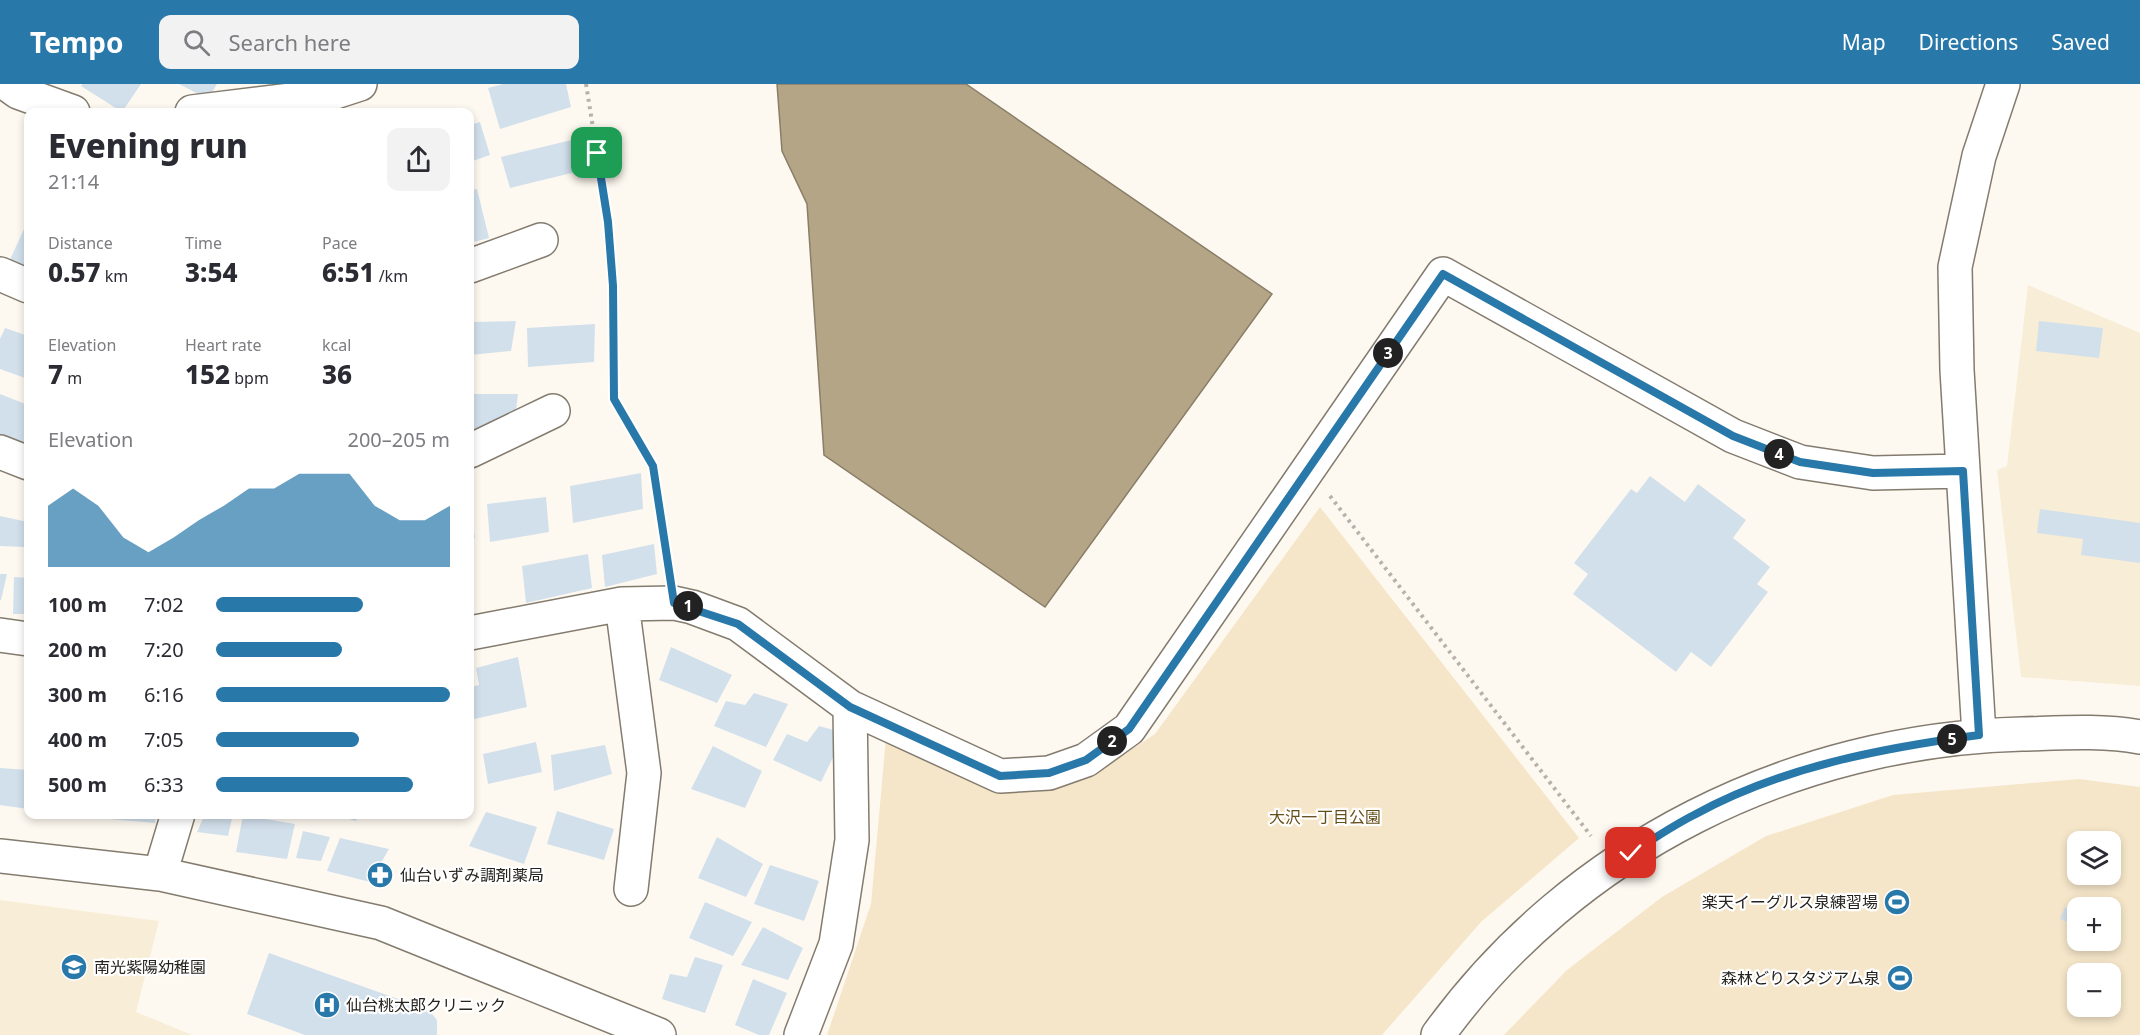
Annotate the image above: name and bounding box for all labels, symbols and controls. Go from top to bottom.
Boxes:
search box [159,15,579,69]
text: Tempo [30,23,123,61]
icon: search [180,26,213,59]
text: Search here [228,27,351,57]
text: Map [1842,28,1886,56]
text: Directions [1919,28,2018,56]
text: Saved [2051,28,2110,56]
text: Evening run [48,123,248,168]
pin [571,127,622,178]
button: share [387,128,450,191]
icon: arrive [580,136,613,169]
text: 21:14 [48,168,99,195]
text: Distance [48,232,113,254]
text: Time [185,232,222,254]
text: Pace [322,232,357,254]
text: 0.57 [48,254,101,290]
text: 3:54 [185,254,238,290]
text: 6:51 [322,254,375,290]
text: km [101,265,128,287]
text: /km [375,265,408,287]
text: Elevation [48,334,116,356]
text: Heart rate [185,334,261,356]
text: kcal [322,334,351,356]
pin: 3 [1373,338,1403,368]
text: 3 [1383,342,1393,364]
text: 7 [48,356,63,392]
text: 152 [185,356,230,392]
text: 36 [322,356,352,392]
text: m [63,367,82,389]
text: bpm [230,367,269,389]
text: Elevation [48,426,133,453]
text: 200–205 m [347,426,450,453]
pin: 4 [1764,439,1794,469]
text: 4 [1774,443,1784,465]
text: 100 m [48,591,107,618]
text: 7:02 [144,591,184,618]
pin: 1 [673,591,703,621]
text: 1 [683,595,693,617]
text: 200 m [48,636,107,663]
text: 7:20 [144,636,184,663]
text: 300 m [48,681,107,708]
text: 6:16 [144,681,184,708]
pin: 5 [1937,724,1967,754]
text: 400 m [48,726,107,753]
text: 7:05 [144,726,184,753]
pin: 2 [1097,726,1127,756]
text: 5 [1947,728,1957,750]
text: 2 [1107,730,1117,752]
text: 500 m [48,771,107,798]
text: 6:33 [144,771,184,798]
park label: 大沢一丁目公園 [1269,806,1381,828]
pin [1605,827,1656,878]
map controls [2067,831,2121,1017]
button: layers [2067,831,2121,885]
icon: check [1614,836,1647,869]
pharmacy icon: 仙台いずみ調剤薬局 [365,860,395,890]
place label: 仙台いずみ調剤薬局 [400,864,544,886]
sports icon: 楽天イーグルス泉練習場 [1882,887,1912,917]
place label: 楽天イーグルス泉練習場 [1702,891,1878,913]
button: + [2067,897,2121,951]
school or university icon: 南光紫陽幼稚園 [59,952,89,982]
place label: 南光紫陽幼稚園 [94,956,206,978]
sports icon: 森林どりスタジアム泉 [1885,963,1915,993]
button: − [2067,963,2121,1017]
place label: 森林どりスタジアム泉 [1721,967,1880,989]
hospital icon: 仙台桃太郎クリニック [312,990,342,1020]
place label: 仙台桃太郎クリニック [346,994,506,1016]

